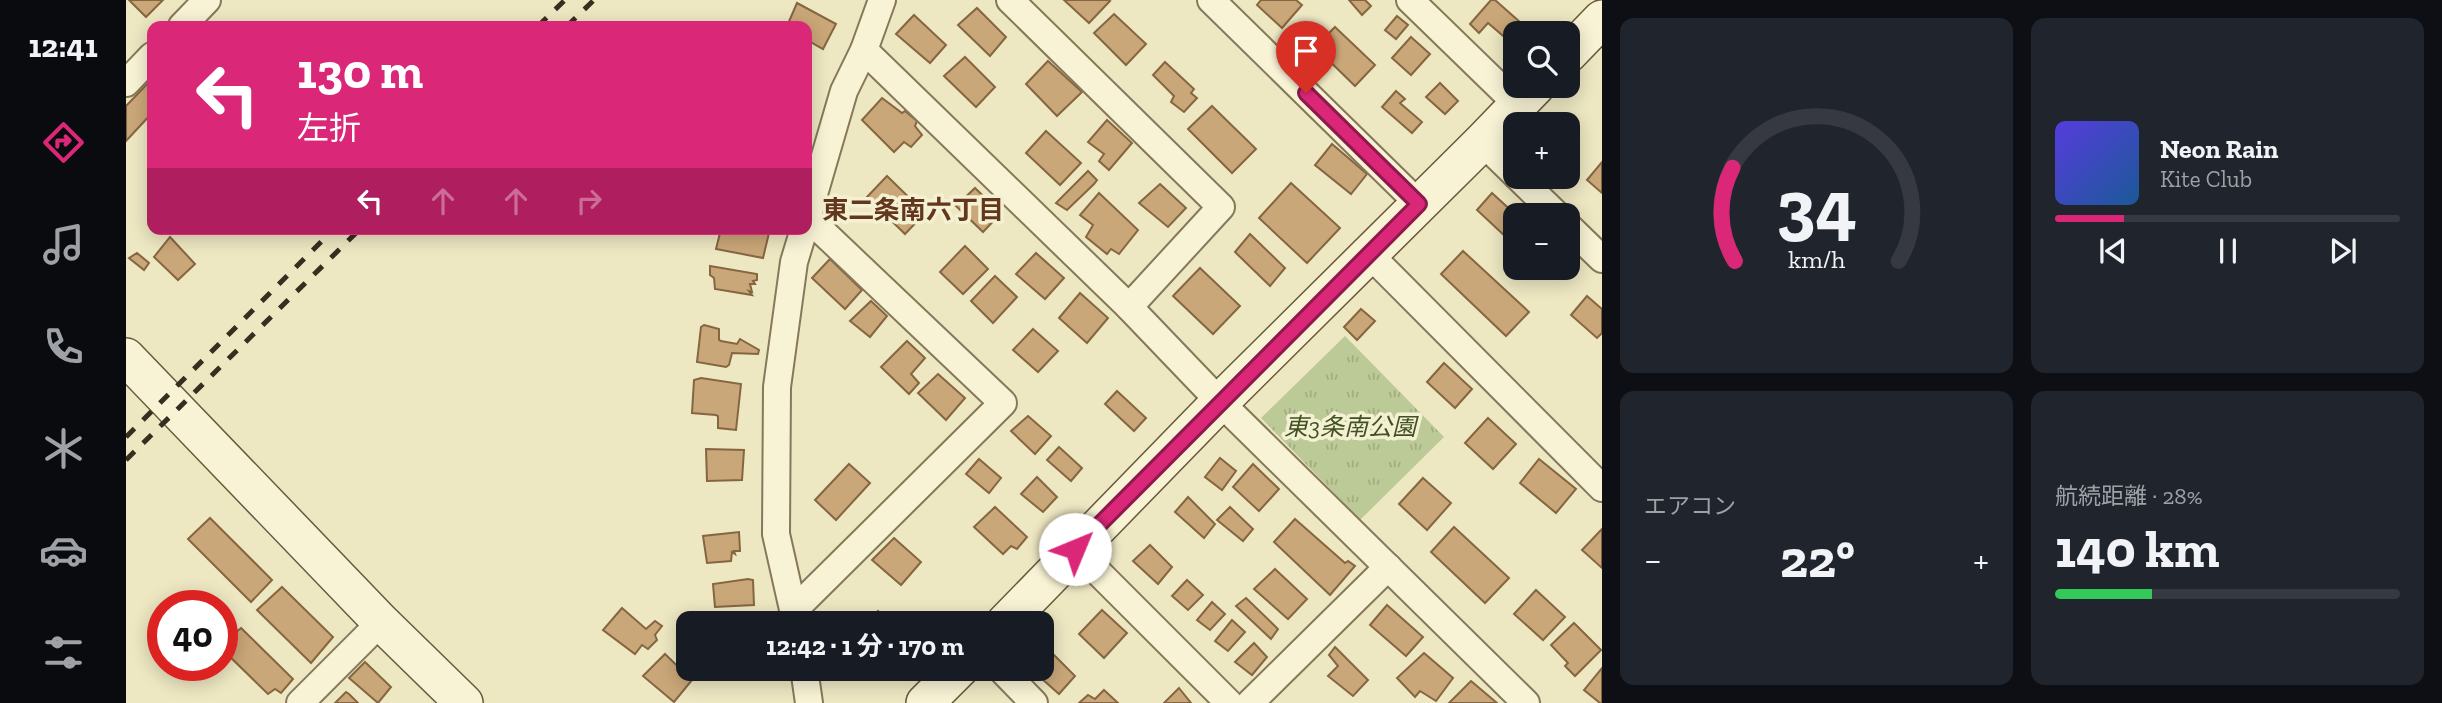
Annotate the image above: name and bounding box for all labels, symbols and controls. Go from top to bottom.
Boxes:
pin [1276,21,1336,93]
map controls [1503,21,1580,280]
button: search [1503,21,1580,98]
text: 12:41 [28,27,98,65]
icon: arrive [1287,32,1325,70]
text: 130 m [297,42,423,101]
icon: left [182,49,273,140]
text: 左折 [297,109,361,147]
button: + [1503,112,1580,189]
icon: directions [39,118,88,167]
text: Neon Rain [2160,133,2278,165]
text: 34 [1776,163,1857,251]
text: Kite Club [2160,165,2252,193]
icon: left [351,182,389,220]
icon: ahead [424,182,462,220]
icon: ahead [497,182,535,220]
icon: right [570,182,608,220]
district label: 東二条南六丁目 [822,194,1004,226]
button: − [1503,203,1580,280]
icon: music [39,220,88,269]
icon: previous [2094,232,2132,270]
icon: pause [2209,232,2247,270]
icon: next [2324,232,2362,270]
text: km/h [1788,244,1845,274]
icon: phone [39,322,88,371]
park label: 東3条南公園 [1284,412,1419,441]
icon: climate [39,424,88,473]
text: 航続距離 · 28% [2055,482,2203,510]
text: エアコン [1644,492,1736,520]
position arrow [1038,512,1112,586]
text: 140 km [2055,518,2220,580]
icon: car [39,526,88,575]
text: 22° [1780,528,1855,590]
text: − [1644,537,1662,583]
text: + [1973,537,1989,583]
speed limit sign: 40 [147,590,238,681]
icon: filters [39,628,88,677]
text: 12:42 · 1 分 · 170 m [766,630,964,662]

